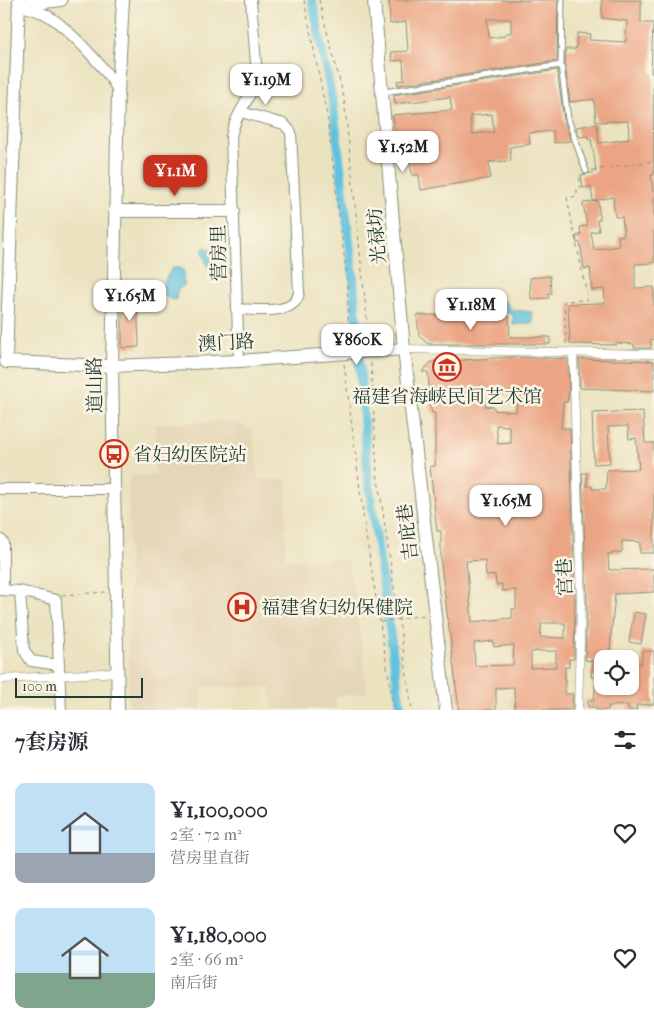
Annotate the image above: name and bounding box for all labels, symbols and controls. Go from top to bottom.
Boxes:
pin: ¥1.19M [225,64,307,106]
text: ¥1.19M [241,70,291,89]
pin: ¥1.52M [362,130,444,173]
text: ¥1.52M [378,137,428,156]
pin: ¥1.1M [140,154,210,197]
text: ¥1.1M [154,161,196,180]
street label: 光禄坊 [364,207,390,265]
street label: 营房里 [208,224,230,282]
pin: ¥1.65M [89,280,171,322]
text: ¥1.65M [104,286,156,305]
pin: ¥1.18M [430,288,512,331]
text: ¥1.18M [446,295,496,314]
pin: ¥860K [322,324,392,366]
text: ¥860K [332,330,382,349]
street label: 澳门路 [197,331,255,355]
museum icon: 福建省海峡民间艺术馆 [432,352,462,382]
street label: 道山路 [84,356,106,414]
place label: 福建省海峡民间艺术馆 [352,386,542,408]
bus stop icon: 省妇幼医院站 [99,439,129,469]
place label: 省妇幼医院站 [133,444,247,466]
pin: ¥1.65M [465,484,547,527]
text: ¥1.65M [480,491,532,510]
street label: 吉庇巷 [394,502,422,562]
street label: 宫巷 [553,558,577,596]
hospital icon: 福建省妇幼保健院 [227,592,257,622]
place label: 福建省妇幼保健院 [261,597,413,619]
map controls [594,650,639,695]
button: locate [594,650,639,695]
scale bar [15,675,142,698]
text: 100 m [22,678,57,695]
icon: filters [611,726,639,754]
text: 7套房源 [15,730,88,754]
text: ¥1,100,000 [170,798,268,822]
icon: home [55,803,115,863]
icon: heart [611,819,639,847]
text: 2室 · 72 m² [170,825,241,844]
text: 营房里直街 [170,848,250,867]
text: ¥1,180,000 [170,923,267,947]
icon: home [55,928,115,988]
icon: heart [611,944,639,972]
text: 2室 · 66 m² [170,950,243,969]
text: 南后街 [170,973,218,992]

